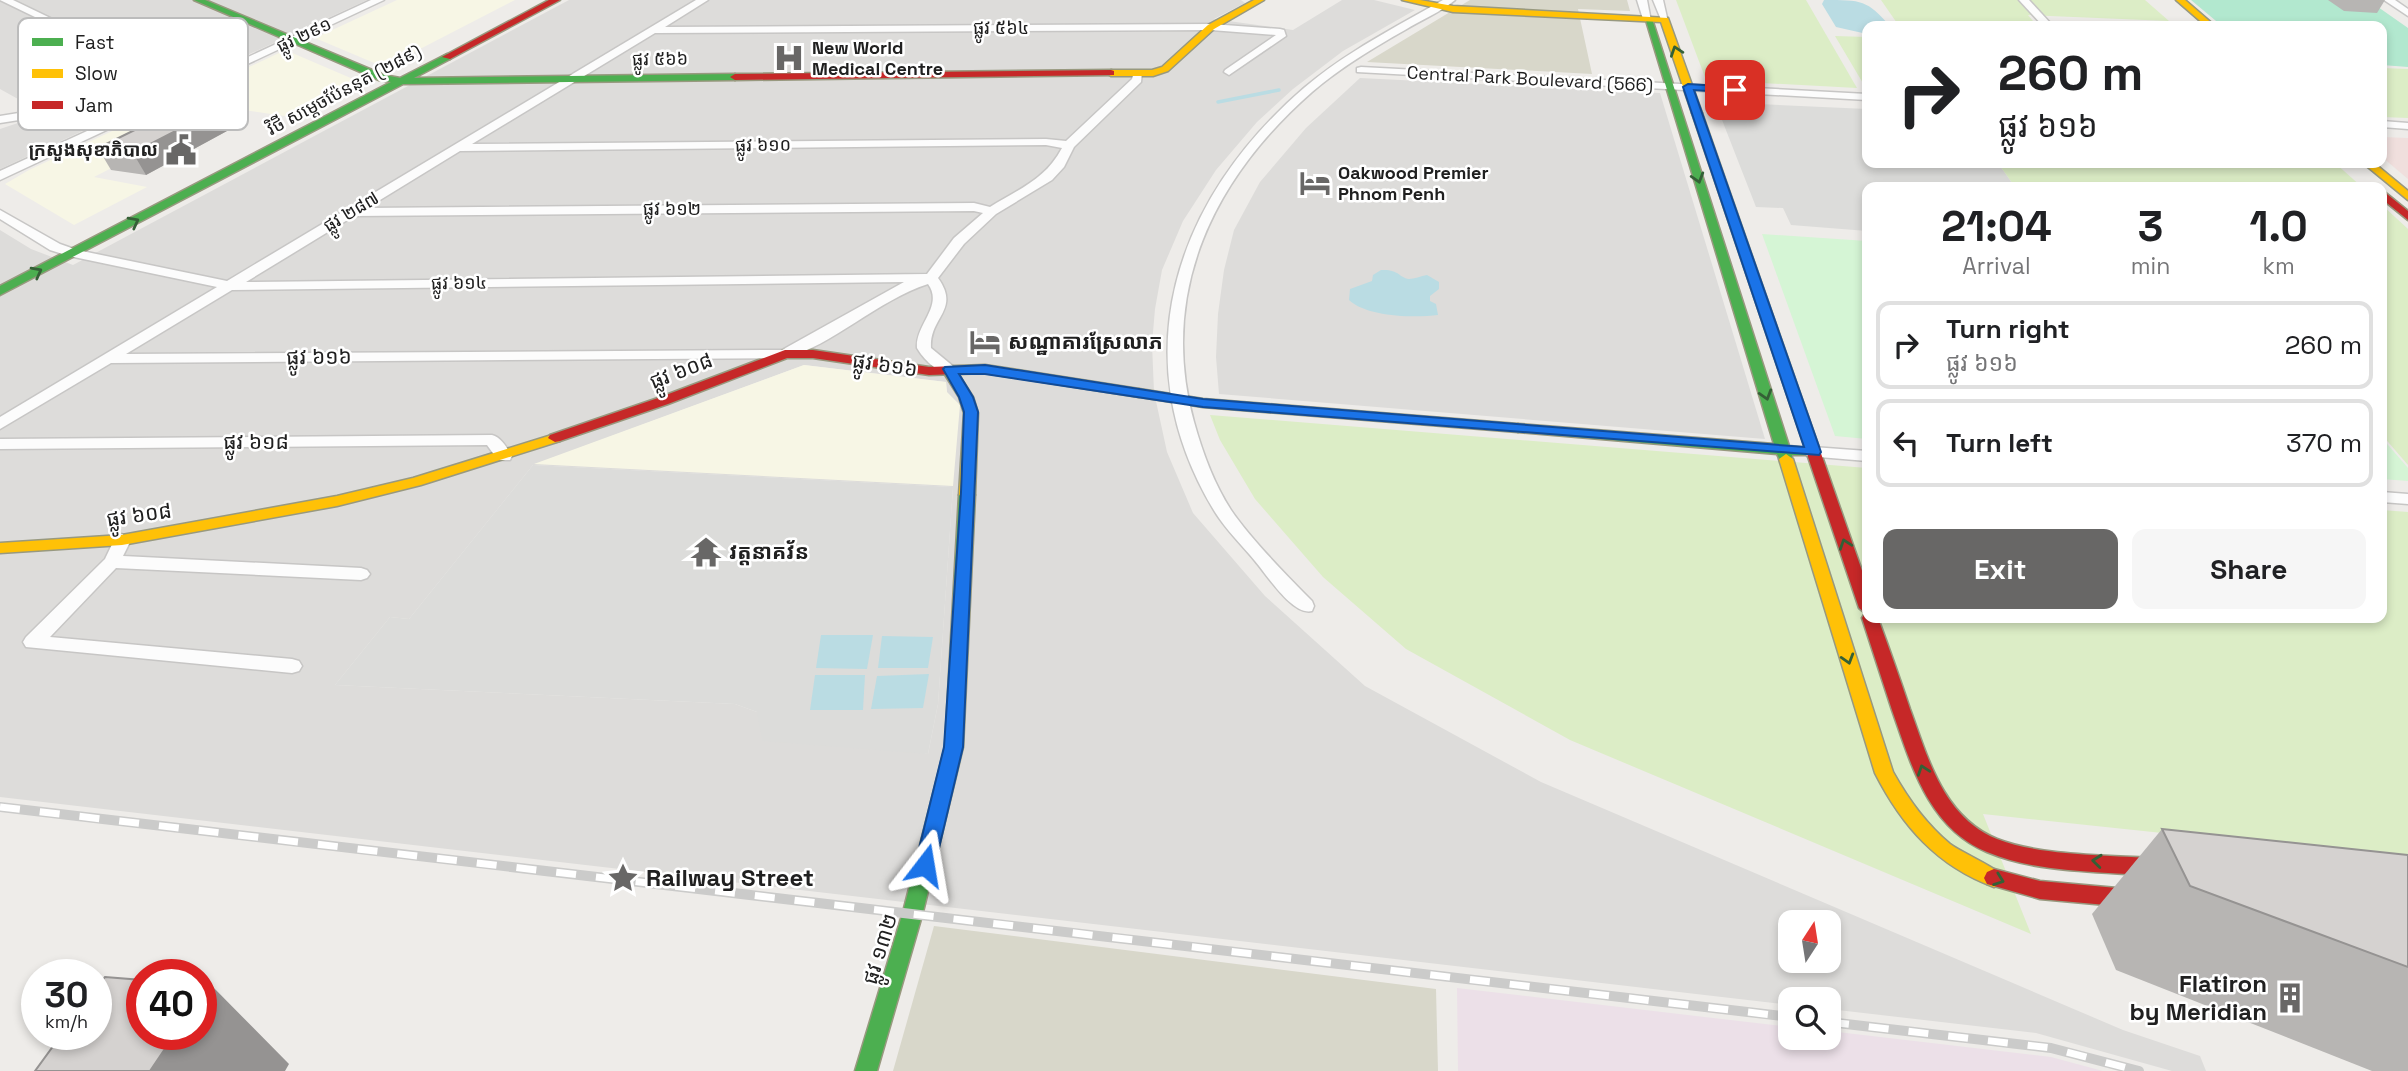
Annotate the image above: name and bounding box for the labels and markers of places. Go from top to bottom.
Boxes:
place label: New World Medical Centre [812,36,943,80]
hospital icon: New World Medical Centre [772,41,806,75]
pin [1705,60,1765,120]
public building icon: ក្រសួងសុខាភិបាល [164,133,198,167]
place label: ក្រសួងសុខាភិបាល [29,138,158,161]
place label: Oakwood Premier Phnom Penh [1338,161,1489,205]
hotel icon: Oakwood Premier Phnom Penh [1298,166,1332,200]
hotel icon: សណ្ឋាគារស្រែលាភ [968,325,1002,359]
place label: សណ្ឋាគារស្រែលាភ [1008,328,1163,356]
temple icon: វត្តនាគវ័ន [689,535,723,569]
place label: វត្តនាគវ័ន [729,538,809,566]
place icon: Railway Street [606,861,640,895]
place label: Railway Street [646,862,814,893]
place label: Flatiron by Meridian [2130,968,2267,1027]
building icon: Flatiron by Meridian [2273,981,2307,1015]

